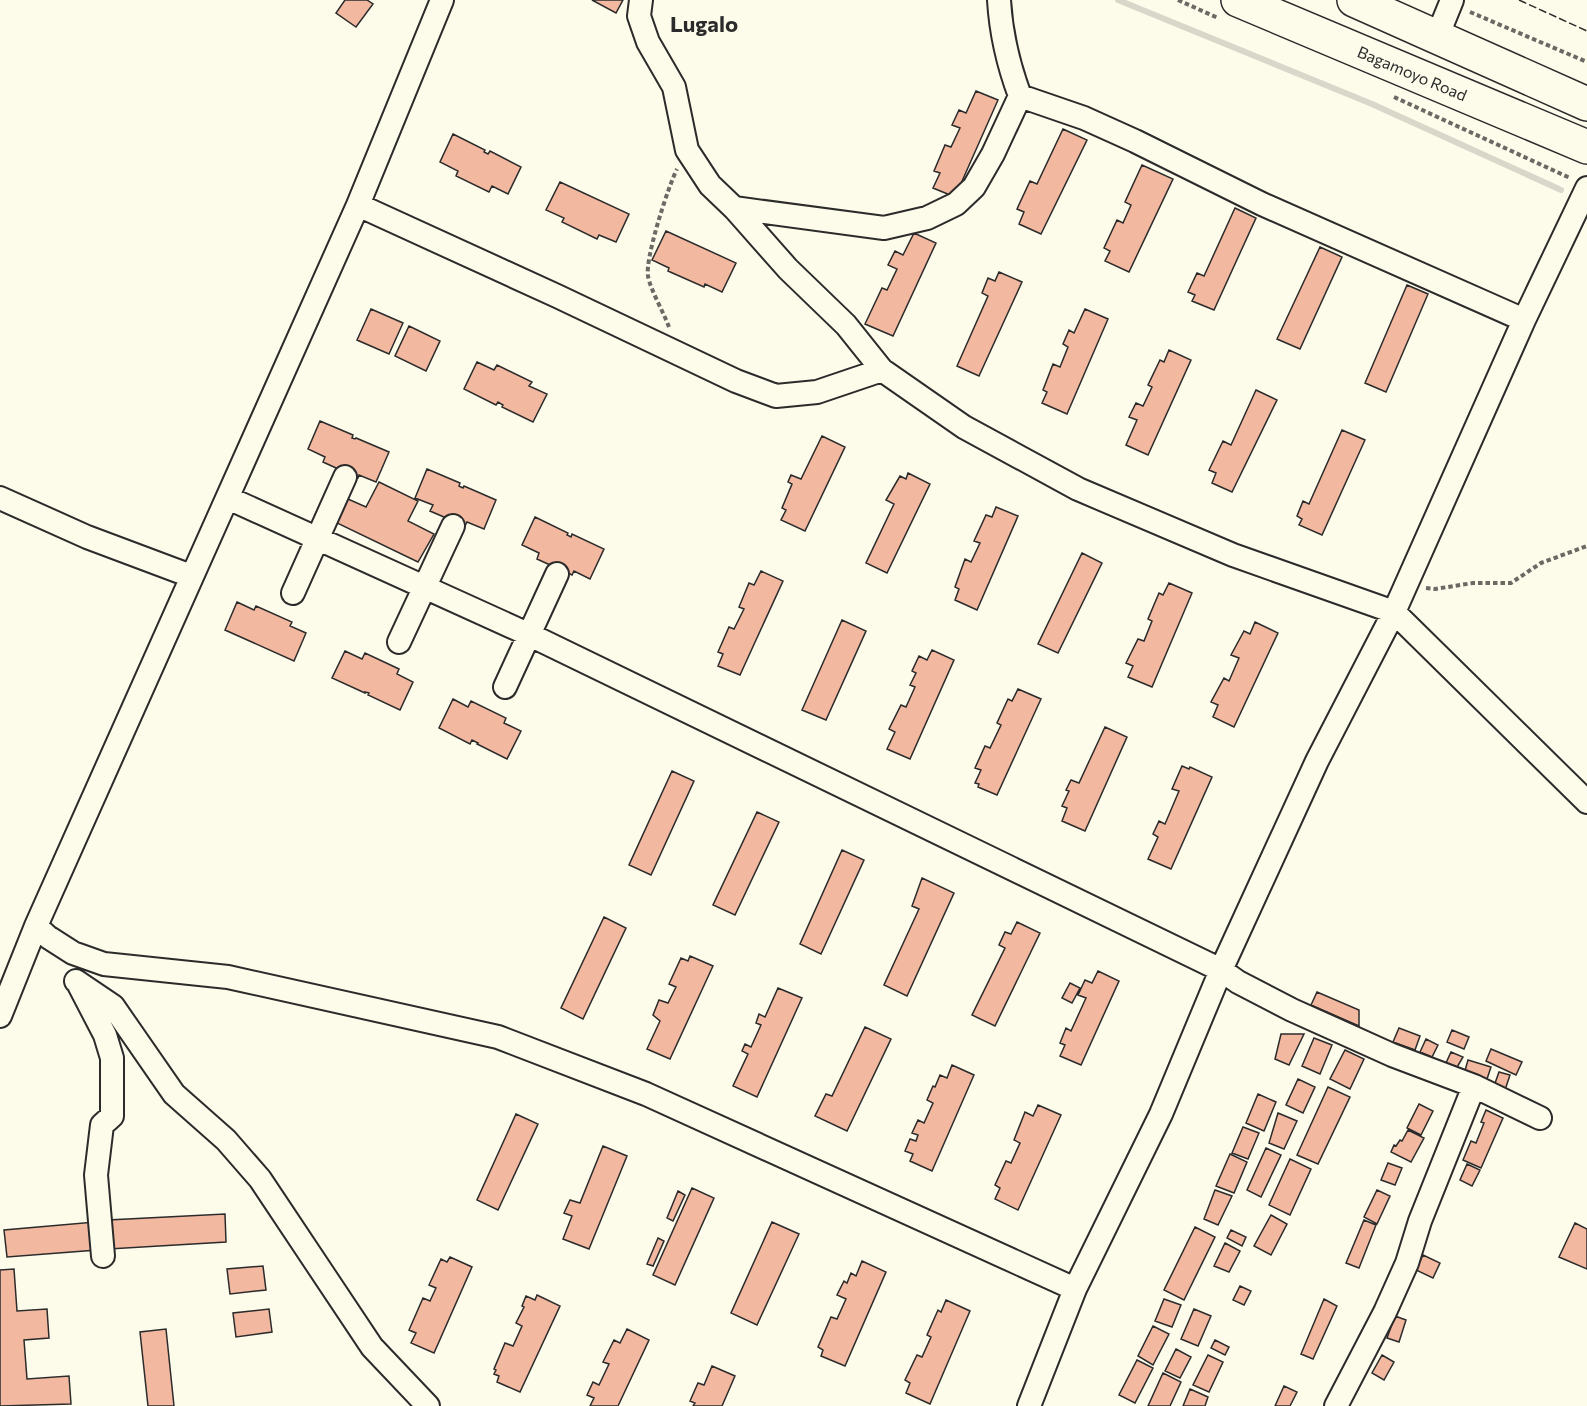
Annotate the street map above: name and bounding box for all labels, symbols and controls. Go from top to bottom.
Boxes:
district label: Lugalo [670,10,738,37]
street label: Bagamoyo Road [1355,41,1470,104]

